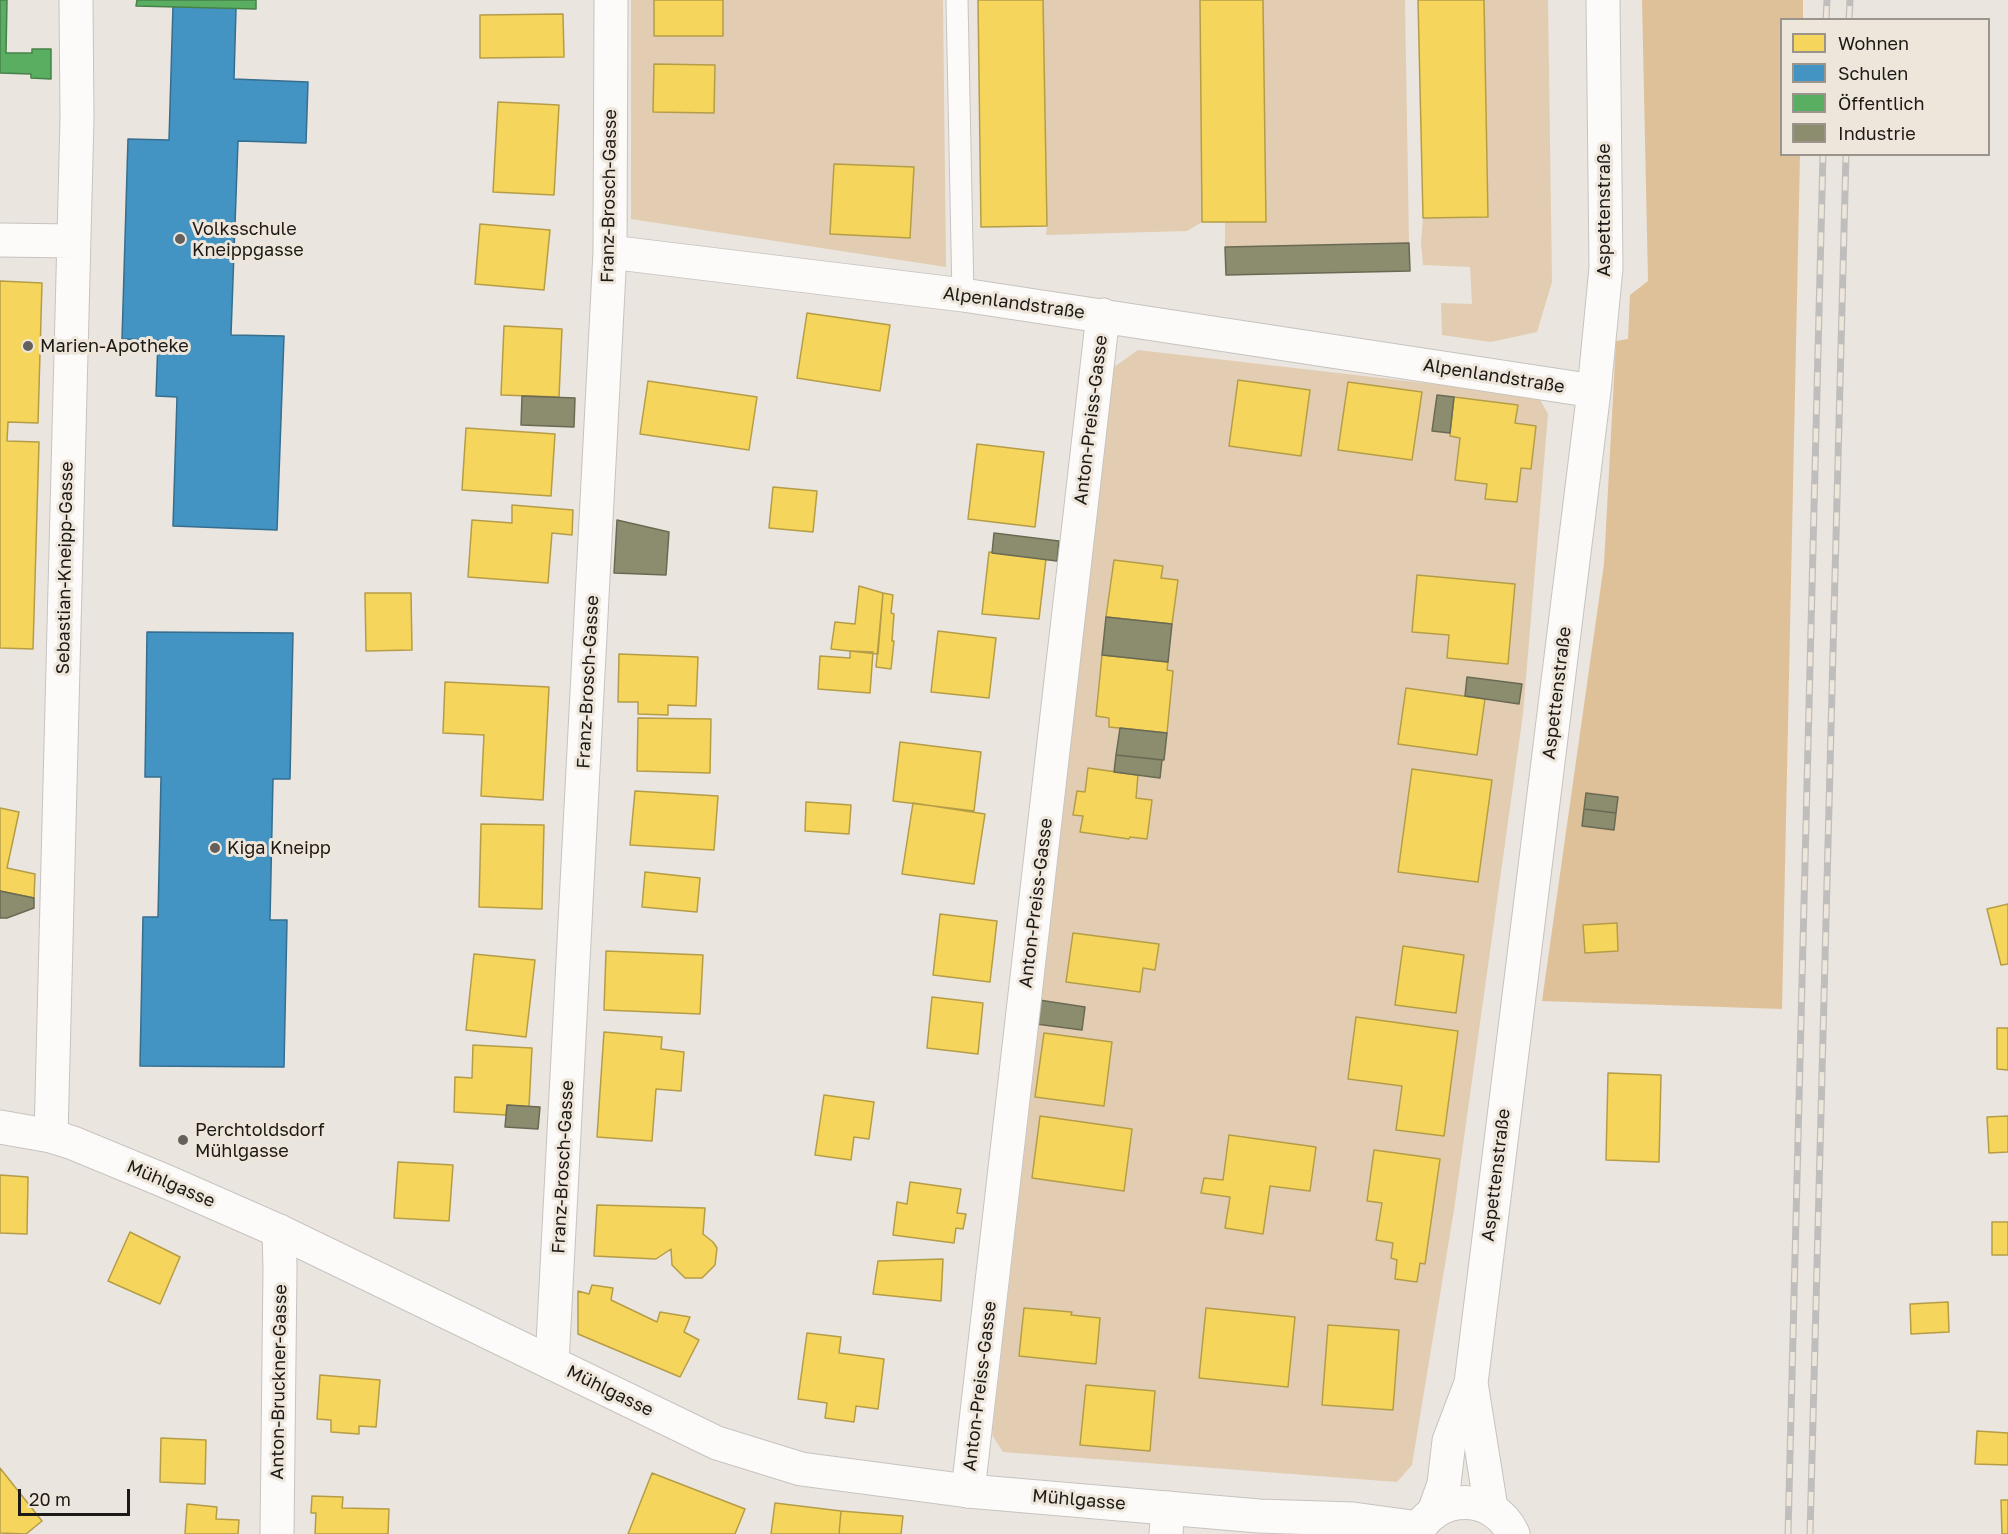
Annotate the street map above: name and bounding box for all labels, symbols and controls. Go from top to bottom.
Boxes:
legend [1780,18,1990,156]
text: Wohnen [1838,32,1909,54]
text: Schulen [1838,62,1908,84]
text: Öffentlich [1838,92,1924,114]
street label: Franz-Brosch-Gasse [597,109,621,283]
text: Industrie [1838,122,1916,144]
street label: Aspettenstraße [1593,143,1615,277]
place label: Volksschule Kneippgasse [192,218,304,260]
marker: Volksschule Kneippgasse [173,232,187,246]
street label: Alpenlandstraße [942,282,1086,324]
street label: Anton-Preiss-Gasse [1070,334,1112,506]
place label: Marien-Apotheke [40,335,189,357]
marker: Marien-Apotheke [21,339,35,353]
street label: Alpenlandstraße [1422,354,1566,398]
street label: Sebastian-Kneipp-Gasse [52,461,78,675]
street label: Franz-Brosch-Gasse [573,595,603,769]
street label: Aspettenstraße [1538,625,1576,761]
street label: Anton-Preiss-Gasse [1015,817,1057,989]
place label: Kiga Kneipp [227,837,331,859]
marker: Kiga Kneipp [208,841,222,855]
street label: Franz-Brosch-Gasse [548,1080,578,1254]
street label: Aspettenstraße [1477,1107,1515,1243]
place label: Perchtoldsdorf Mühlgasse [195,1119,325,1162]
marker: Perchtoldsdorf Mühlgasse [176,1133,190,1147]
street label: Mühlgasse [124,1156,218,1212]
street label: Anton-Bruckner-Gasse [266,1284,292,1480]
street label: Anton-Preiss-Gasse [959,1300,1001,1472]
street label: Mühlgasse [563,1361,657,1421]
scale bar [21,1477,134,1515]
street label: Mühlgasse [1031,1485,1127,1515]
text: 20 m [29,1488,71,1510]

